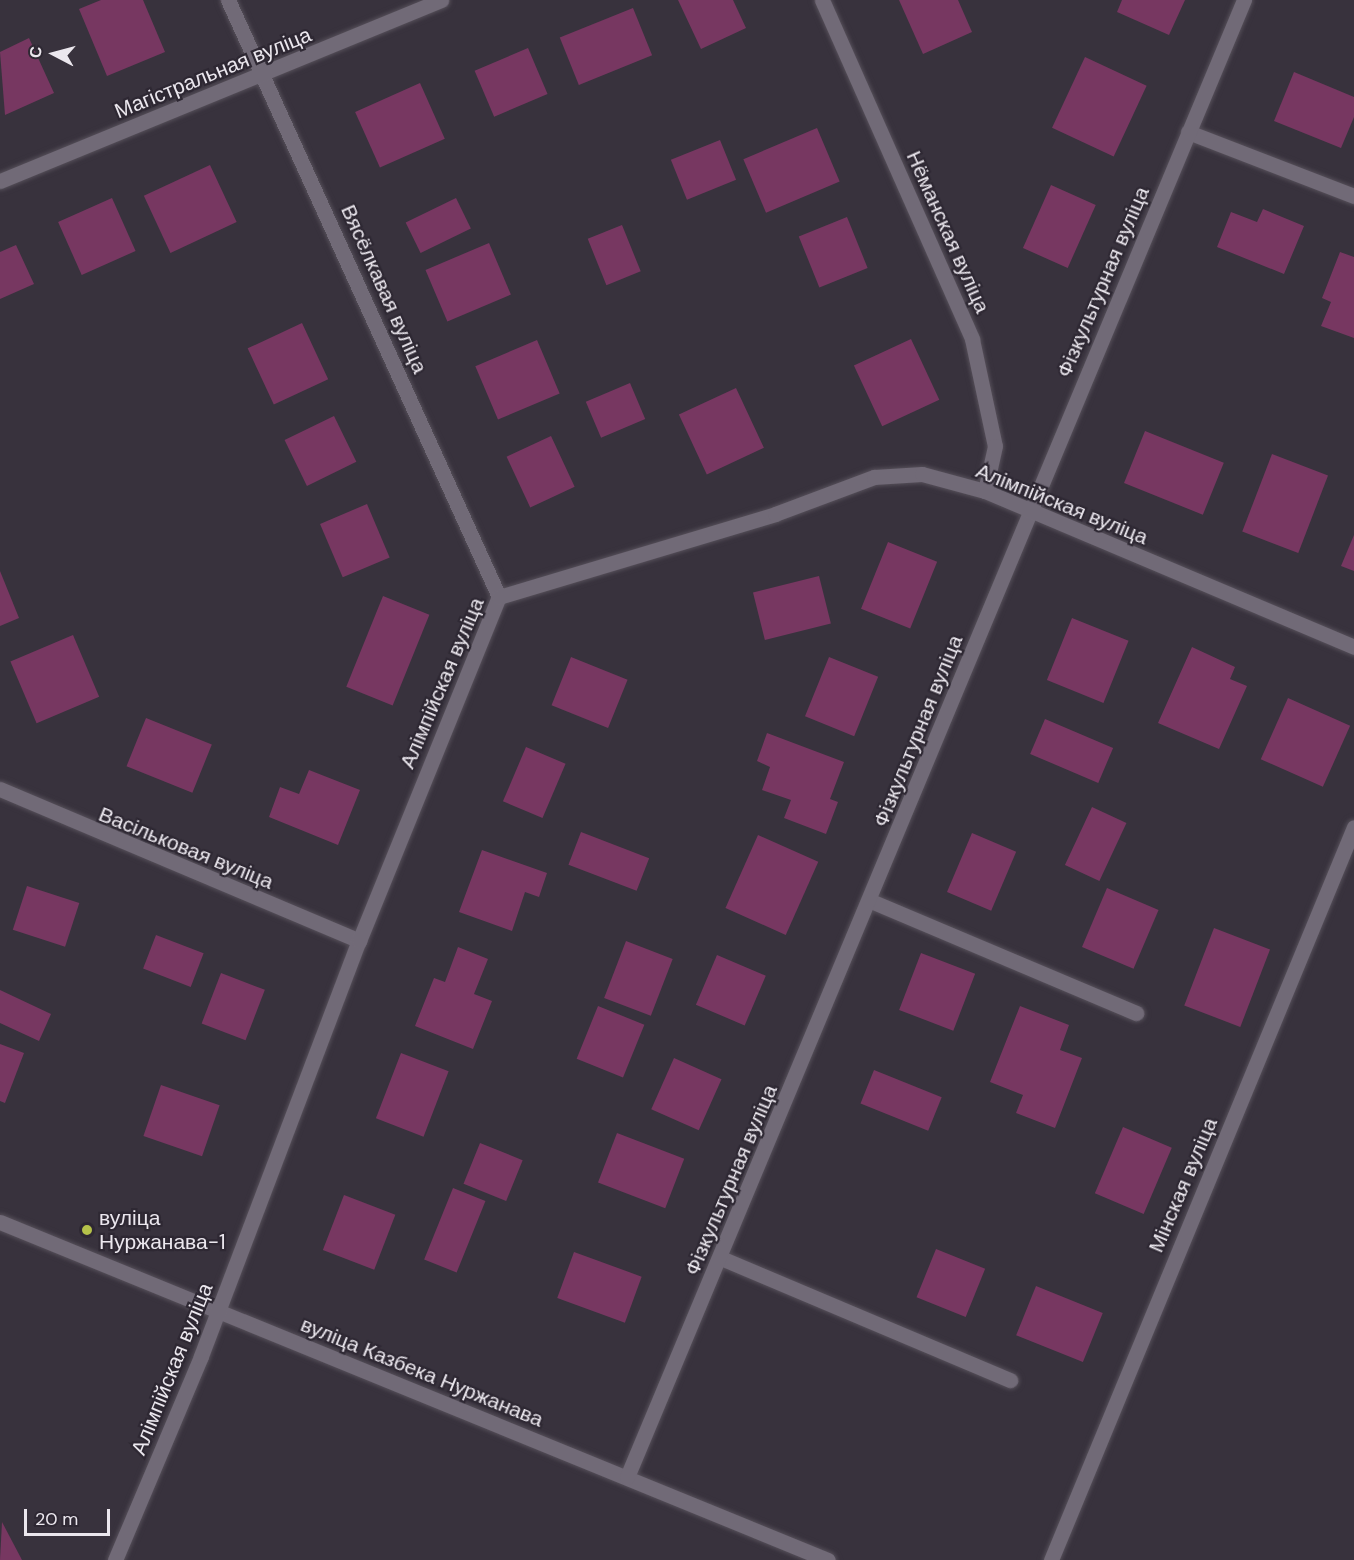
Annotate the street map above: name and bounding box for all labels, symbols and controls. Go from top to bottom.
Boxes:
street label: Магістральная вуліца [111,22,315,124]
north arrow [24,24,84,84]
text: С [25,45,47,59]
street label: Нёманская вуліца [901,147,995,317]
street label: Фізкультурная вуліца [1051,183,1155,381]
street label: Вясёлкавая вуліца [336,201,432,377]
street label: Алімпійская вуліца [972,458,1152,550]
street label: Алімпійская вуліца [395,594,489,772]
street label: Фізкультурная вуліца [868,631,968,831]
street label: Васільковая вуліца [95,801,277,895]
street label: Фізкультурная вуліца [679,1081,783,1279]
street label: Мінская вуліца [1143,1114,1223,1256]
place label: вуліца Нуржанава-1 [99,1205,226,1255]
marker: вуліца Нуржанава-1 [80,1223,94,1237]
street label: Алімпійская вуліца [126,1279,218,1459]
street label: вуліца Казбека Нуржанава [297,1312,547,1432]
scale bar [27,1497,112,1535]
text: 20 m [35,1507,78,1531]

